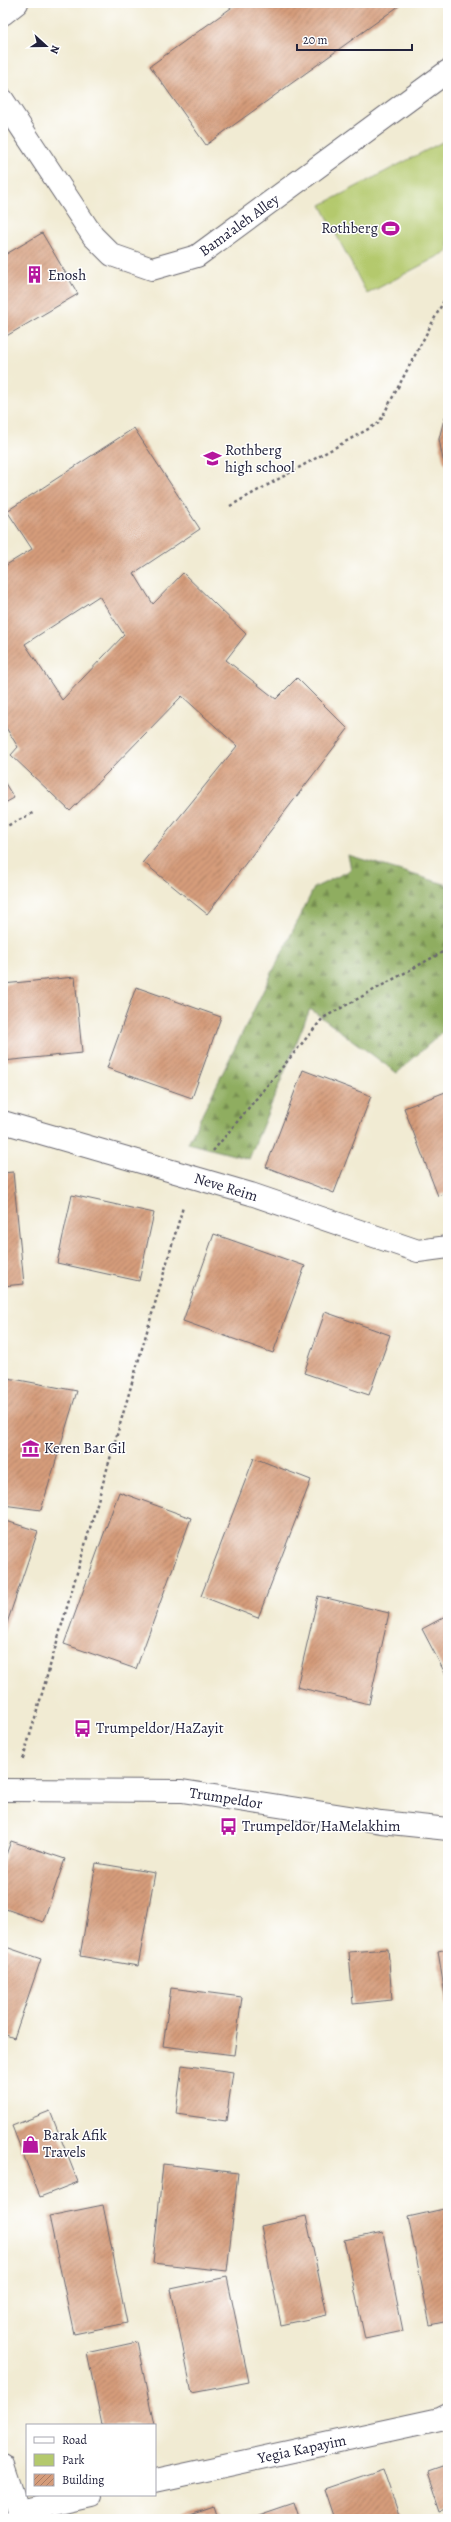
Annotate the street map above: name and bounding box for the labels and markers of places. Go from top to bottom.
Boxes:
place label: Rothberg [321,218,378,238]
sports icon: Rothberg [381,218,401,238]
building icon: Enosh [25,265,45,285]
place label: Enosh [48,265,86,285]
place label: Rothberg high school [225,440,295,477]
school or university icon: Rothberg high school [202,449,222,469]
museum icon: Keren Bar Gil [21,1438,41,1458]
place label: Keren Bar Gil [44,1438,126,1458]
bus stop icon: Trumpeldor/HaZayit [73,1718,93,1738]
place label: Trumpeldor/HaZayit [96,1718,224,1738]
bus stop icon: Trumpeldor/HaMelakhim [219,1816,239,1836]
place label: Trumpeldor/HaMelakhim [242,1816,401,1836]
place label: Barak Afik Travels [43,2125,108,2162]
shop icon: Barak Afik Travels [20,2134,40,2154]

